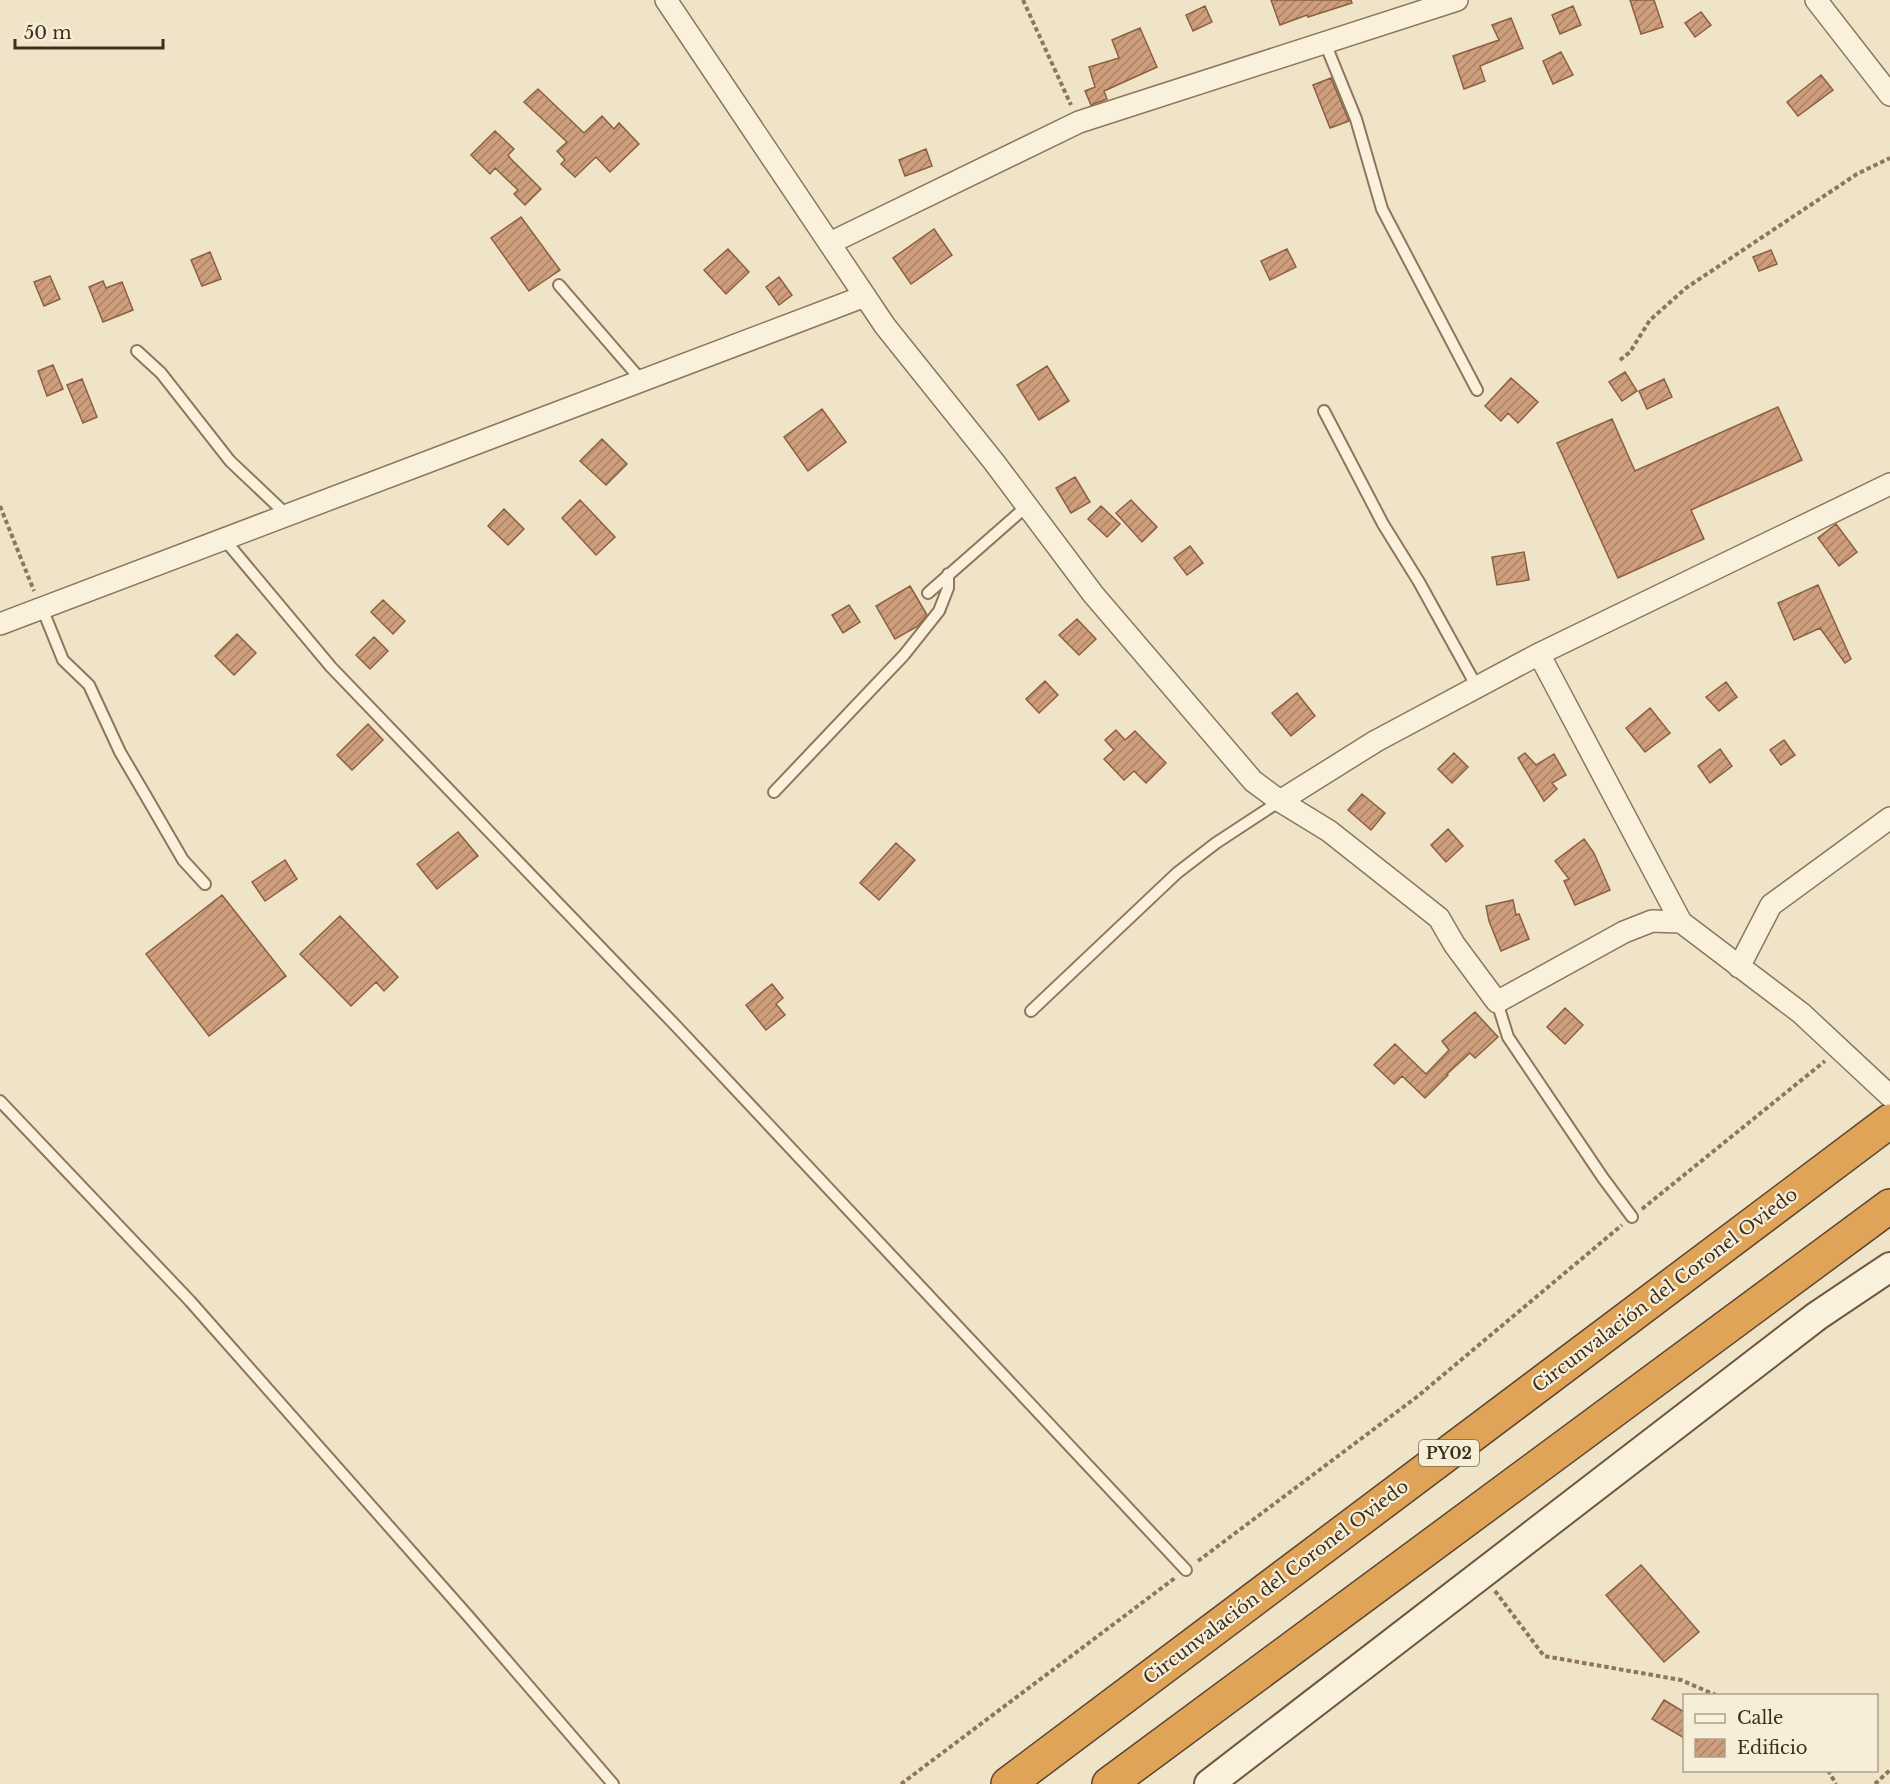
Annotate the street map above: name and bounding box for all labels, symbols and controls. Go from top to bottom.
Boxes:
scale bar [15,12,164,50]
text: 50 m [24,22,72,44]
street label: Circunvalación del Coronel Oviedo [1528,1183,1802,1397]
road number: PY02 [1419,1440,1479,1466]
street label: Circunvalación del Coronel Oviedo [1139,1475,1413,1689]
legend [1683,1694,1878,1772]
text: Calle [1737,1707,1783,1729]
text: Edificio [1737,1737,1808,1759]

